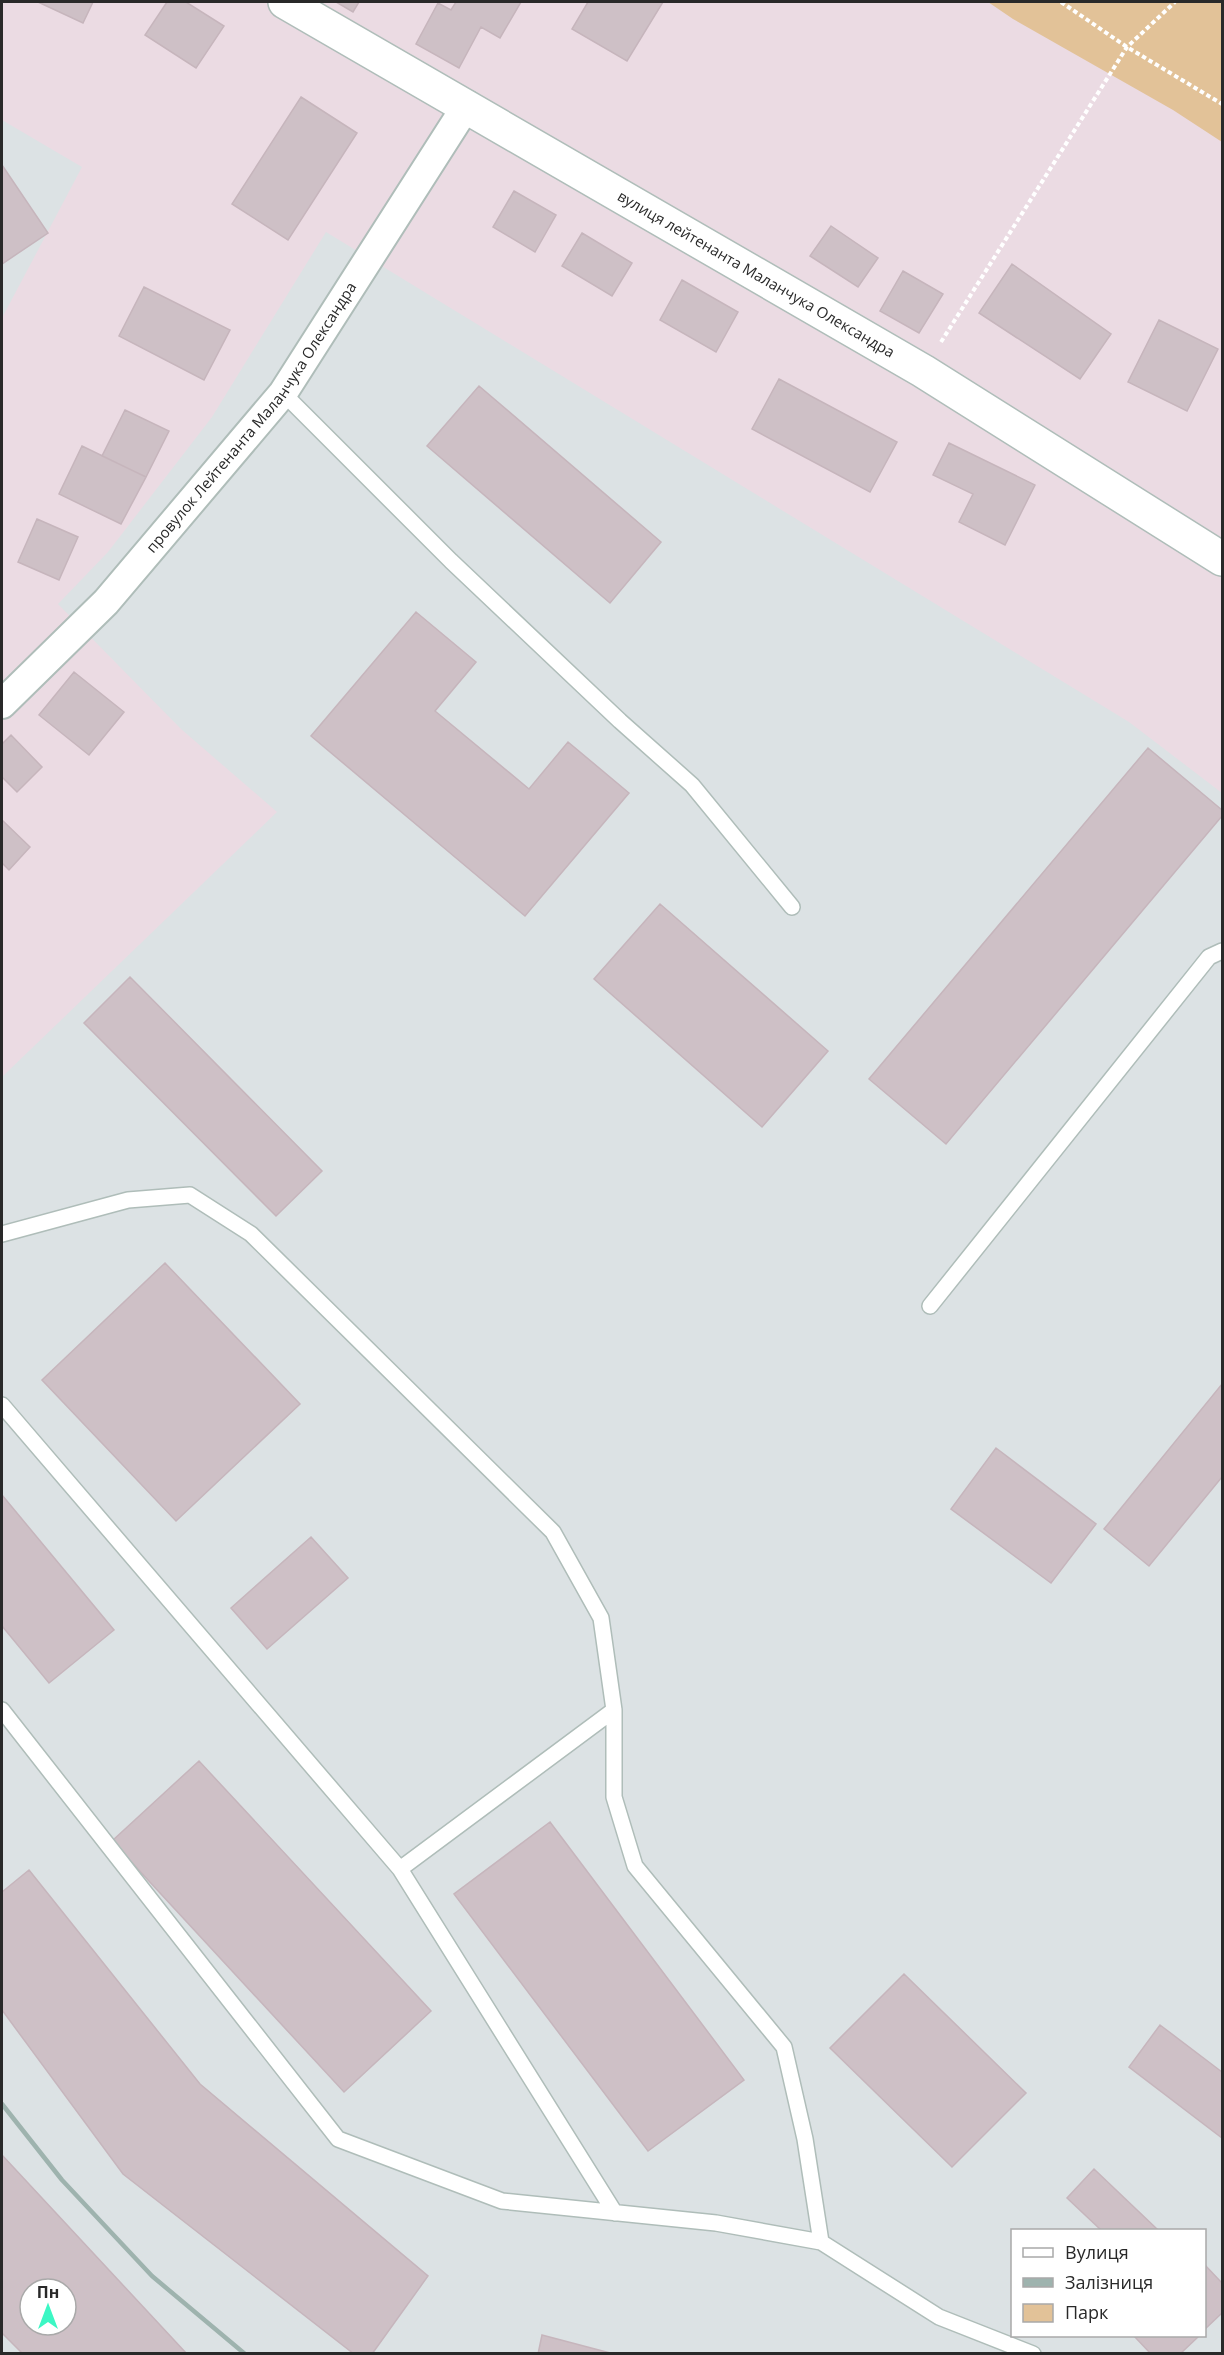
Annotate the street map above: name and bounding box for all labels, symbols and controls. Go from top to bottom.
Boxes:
street label: вулиця лейтенанта Маланчука Олександра [614,185,899,362]
street label: провулок Лейтенанта Маланчука Олександра [141,278,360,557]
legend [1011,2229,1206,2337]
text: Вулиця [1065,2240,1129,2264]
text: Залізниця [1065,2270,1153,2294]
north arrow [18,2277,78,2337]
text: Пн [37,2281,59,2303]
text: Парк [1065,2300,1109,2324]

